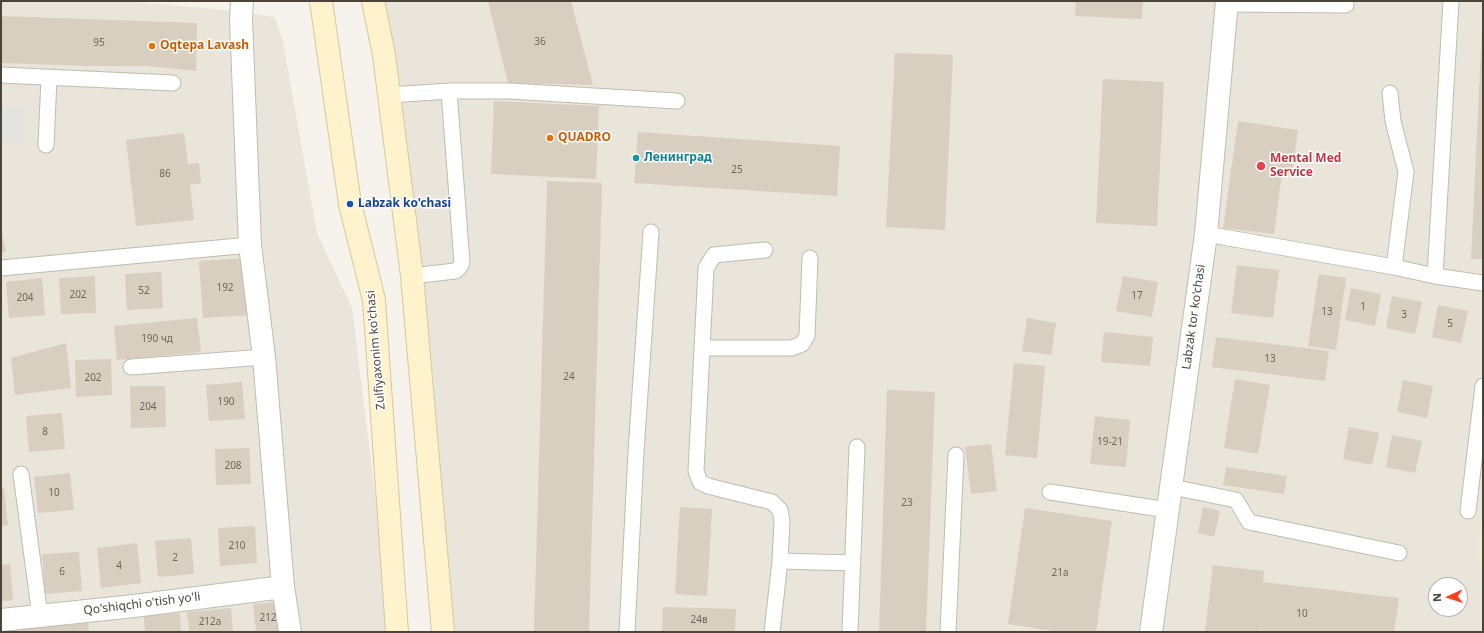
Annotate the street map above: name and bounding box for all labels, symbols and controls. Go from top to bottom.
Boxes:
house number: 36 [534,36,546,48]
house number: 95 [93,37,105,49]
place label: Oqtepa Lavash [160,39,249,53]
marker: Oqtepa Lavash [147,41,157,51]
place label: QUADRO [558,131,611,145]
marker: QUADRO [545,133,555,143]
place label: Ленинград [644,151,712,165]
place label: Mental Med Service [1270,152,1341,180]
marker: Ленинград [631,153,641,163]
marker: Mental Med Service [1255,160,1267,172]
house number: 25 [731,164,743,176]
house number: 86 [159,168,171,180]
place label: Labzak ko'chasi [358,197,451,211]
marker: Labzak ko'chasi [345,199,355,209]
street label: Labzak tor ko'chasi [1179,263,1209,371]
house number: 192 [216,282,234,294]
house number: 52 [138,285,150,297]
house number: 202 [69,289,87,301]
street label: Zulfiyaxonim ko'chasi [364,290,388,410]
house number: 17 [1131,290,1143,302]
house number: 204 [16,292,34,304]
house number: 1 [1360,301,1366,313]
house number: 13 [1321,306,1333,318]
house number: 3 [1401,309,1407,321]
house number: 5 [1447,318,1453,330]
house number: 190 чд [141,333,173,345]
house number: 13 [1264,353,1276,365]
house number: 24 [563,371,575,383]
house number: 202 [84,372,102,384]
house number: 190 [217,396,235,408]
house number: 204 [139,401,157,413]
house number: 8 [42,426,48,438]
house number: 19-21 [1097,436,1123,448]
house number: 208 [224,460,242,472]
house number: 10 [48,487,60,499]
house number: 23 [901,497,913,509]
house number: 210 [228,540,246,552]
house number: 2 [172,552,178,564]
house number: 4 [116,560,122,572]
house number: 6 [59,566,65,578]
house number: 21а [1052,567,1068,579]
north arrow [1428,577,1468,617]
street label: Qo'shiqchi o'tish yo'li [83,590,201,618]
text: N [1429,593,1444,602]
house number: 10 [1296,608,1308,620]
house number: 212 [259,612,277,624]
house number: 24в [690,614,708,626]
house number: 212а [199,616,221,628]

